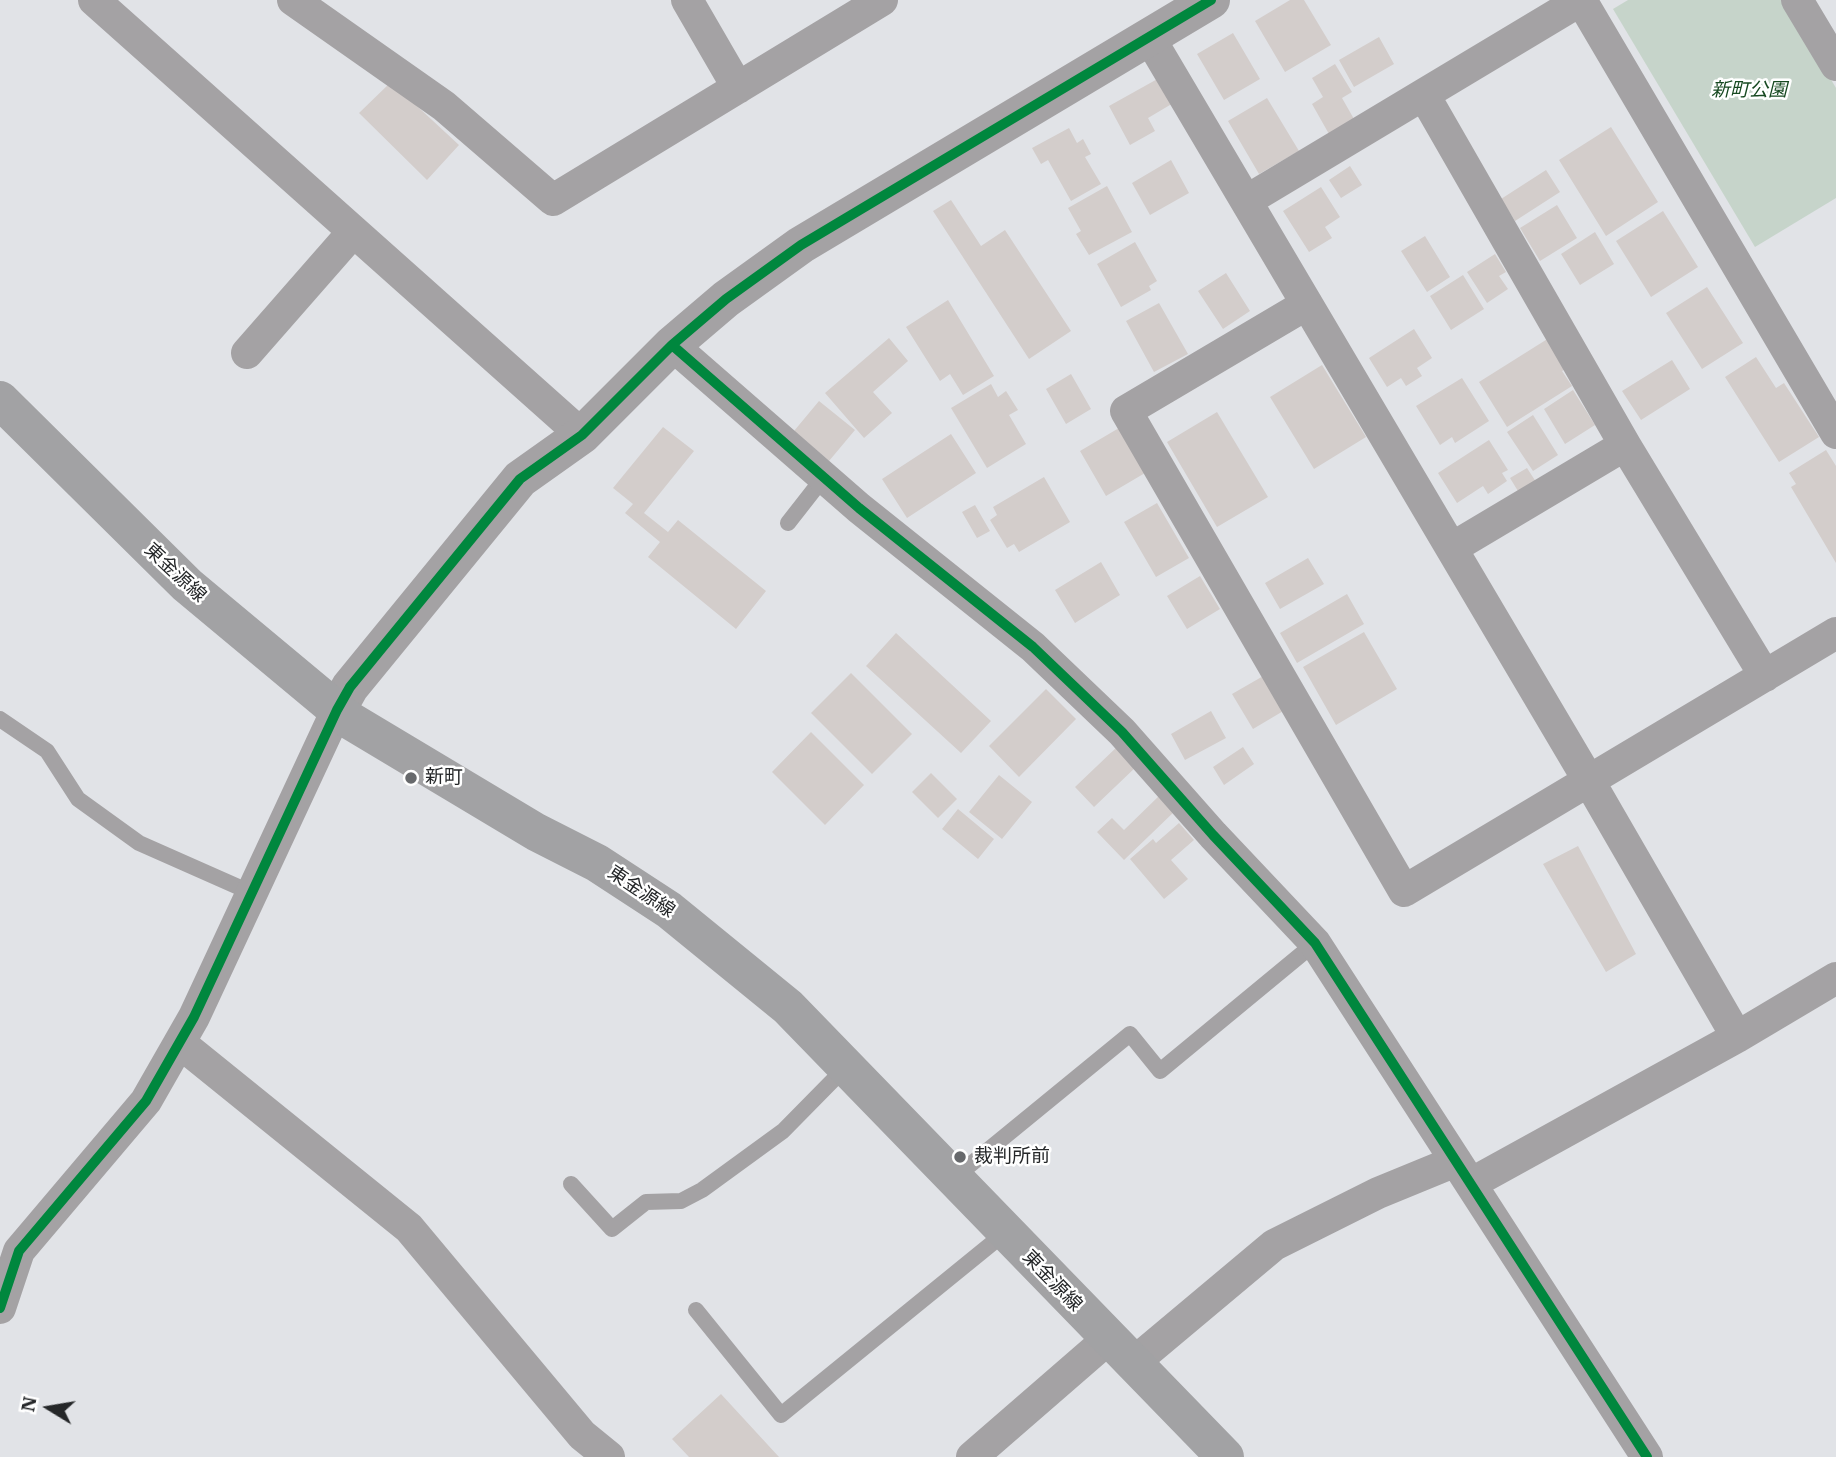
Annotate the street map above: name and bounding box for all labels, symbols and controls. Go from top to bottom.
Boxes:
park label: 新町公園 [1711,80,1787,102]
street label: 東金源線 [139,539,211,607]
place label: 新町 [425,767,463,789]
marker: 新町 [403,770,419,786]
street label: 東金源線 [603,861,679,923]
place label: 裁判所前 [974,1146,1050,1168]
marker: 裁判所前 [952,1149,968,1165]
street label: 東金源線 [1017,1246,1087,1316]
north arrow [14,1373,84,1443]
text: N [15,1394,42,1414]

